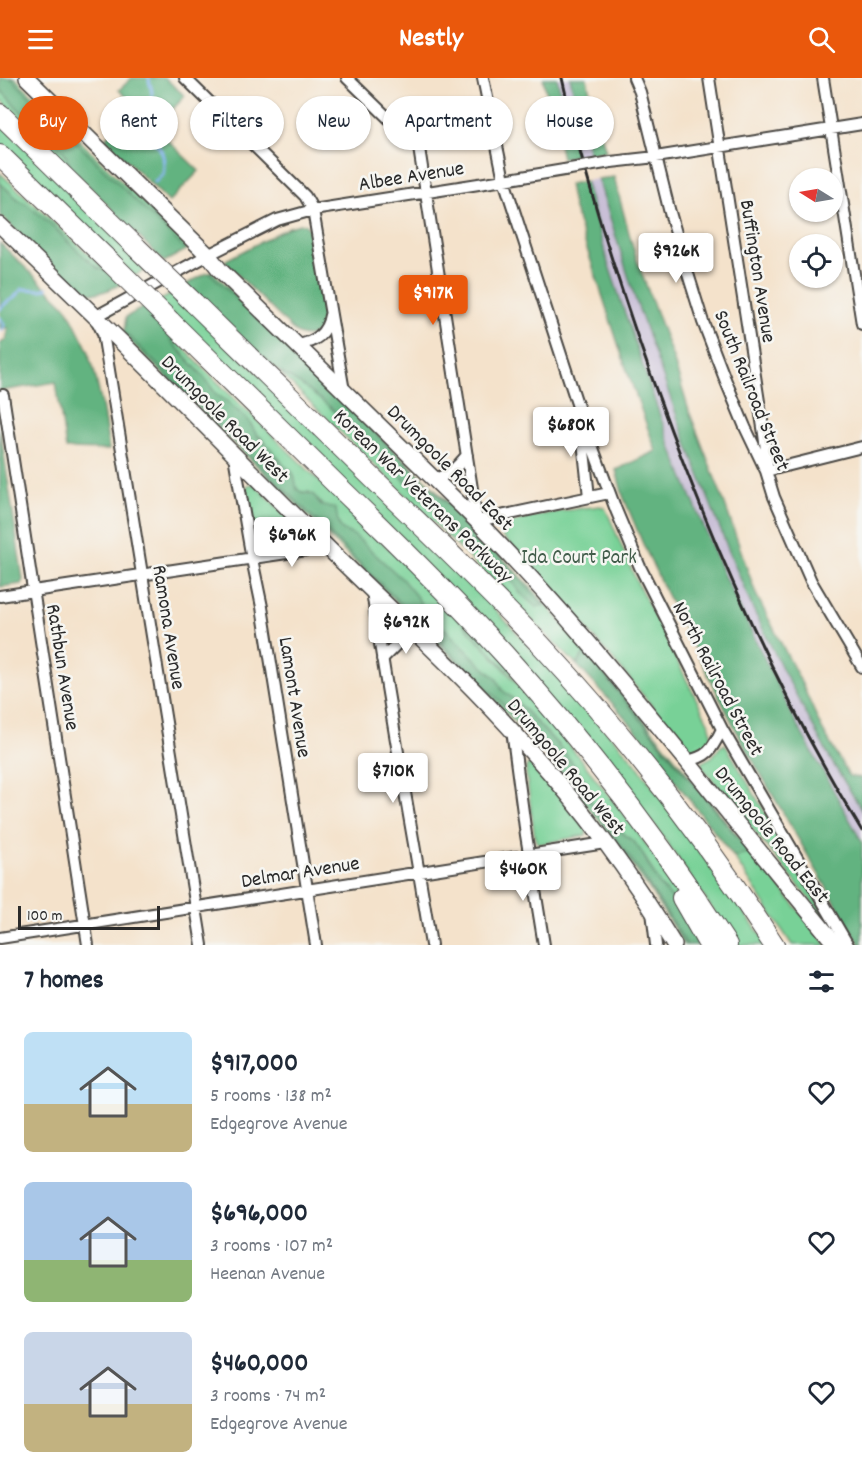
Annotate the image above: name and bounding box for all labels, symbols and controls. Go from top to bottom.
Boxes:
text: Nestly [399,20,463,59]
icon: menu [24,23,57,56]
icon: search [805,23,838,56]
chip: Buy [18,96,88,150]
chip: Rent [100,96,178,150]
chip: Filters [190,96,284,150]
chip: New [296,96,371,150]
chip: Apartment [383,96,513,150]
chip: House [525,96,614,150]
street label: Albee Avenue [357,155,466,201]
north arrow [789,168,843,222]
map controls [789,168,843,288]
street label: Buffington Avenue [730,198,782,345]
pin: $926K [634,233,718,284]
button: locate [789,234,843,288]
text: $926K [652,238,700,266]
pin: $917K [391,275,475,326]
text: $917K [413,280,453,308]
street label: South Railroad Street [704,306,796,476]
street label: Drumgoole Road West [153,349,295,491]
street label: Drumgoole Road East [378,399,519,540]
street label: Korean War Veterans Parkway [325,403,519,592]
pin: $680K [529,407,613,458]
text: $680K [547,412,595,440]
pin: $696K [250,517,334,568]
text: $696K [268,522,316,550]
park label: Ida Court Park [521,544,637,574]
street label: Ramona Avenue [142,563,192,692]
street label: North Railroad Street [663,597,770,762]
street label: Rathbun Avenue [36,602,86,733]
pin: $692K [364,604,448,655]
text: $692K [382,609,430,637]
street label: Lamont Avenue [269,635,317,760]
street label: Drumgoole Road West [498,693,631,843]
pin: $710K [351,753,435,804]
text: $710K [372,758,414,786]
street label: Drumgoole Road East [706,761,836,911]
street label: Delmar Avenue [239,850,362,898]
pin: $460K [481,851,565,902]
text: $460K [499,856,547,884]
scale bar [18,903,160,930]
text: 100 m [27,905,63,928]
text: 7 homes [24,963,104,1000]
icon: filters [805,965,838,998]
text: $917,000 [210,1046,298,1083]
icon: home [72,1056,144,1128]
icon: heart [805,1076,838,1109]
text: 5 rooms · 138 m² [210,1083,332,1111]
text: Edgegrove Avenue [210,1111,348,1139]
text: $696,000 [210,1196,308,1233]
icon: home [72,1206,144,1278]
icon: heart [805,1226,838,1259]
text: 3 rooms · 107 m² [210,1233,333,1261]
text: Heenan Avenue [210,1261,325,1289]
text: $460,000 [210,1346,308,1383]
icon: home [72,1356,144,1428]
icon: heart [805,1376,838,1409]
text: 3 rooms · 74 m² [210,1383,326,1411]
text: Edgegrove Avenue [210,1411,348,1439]

